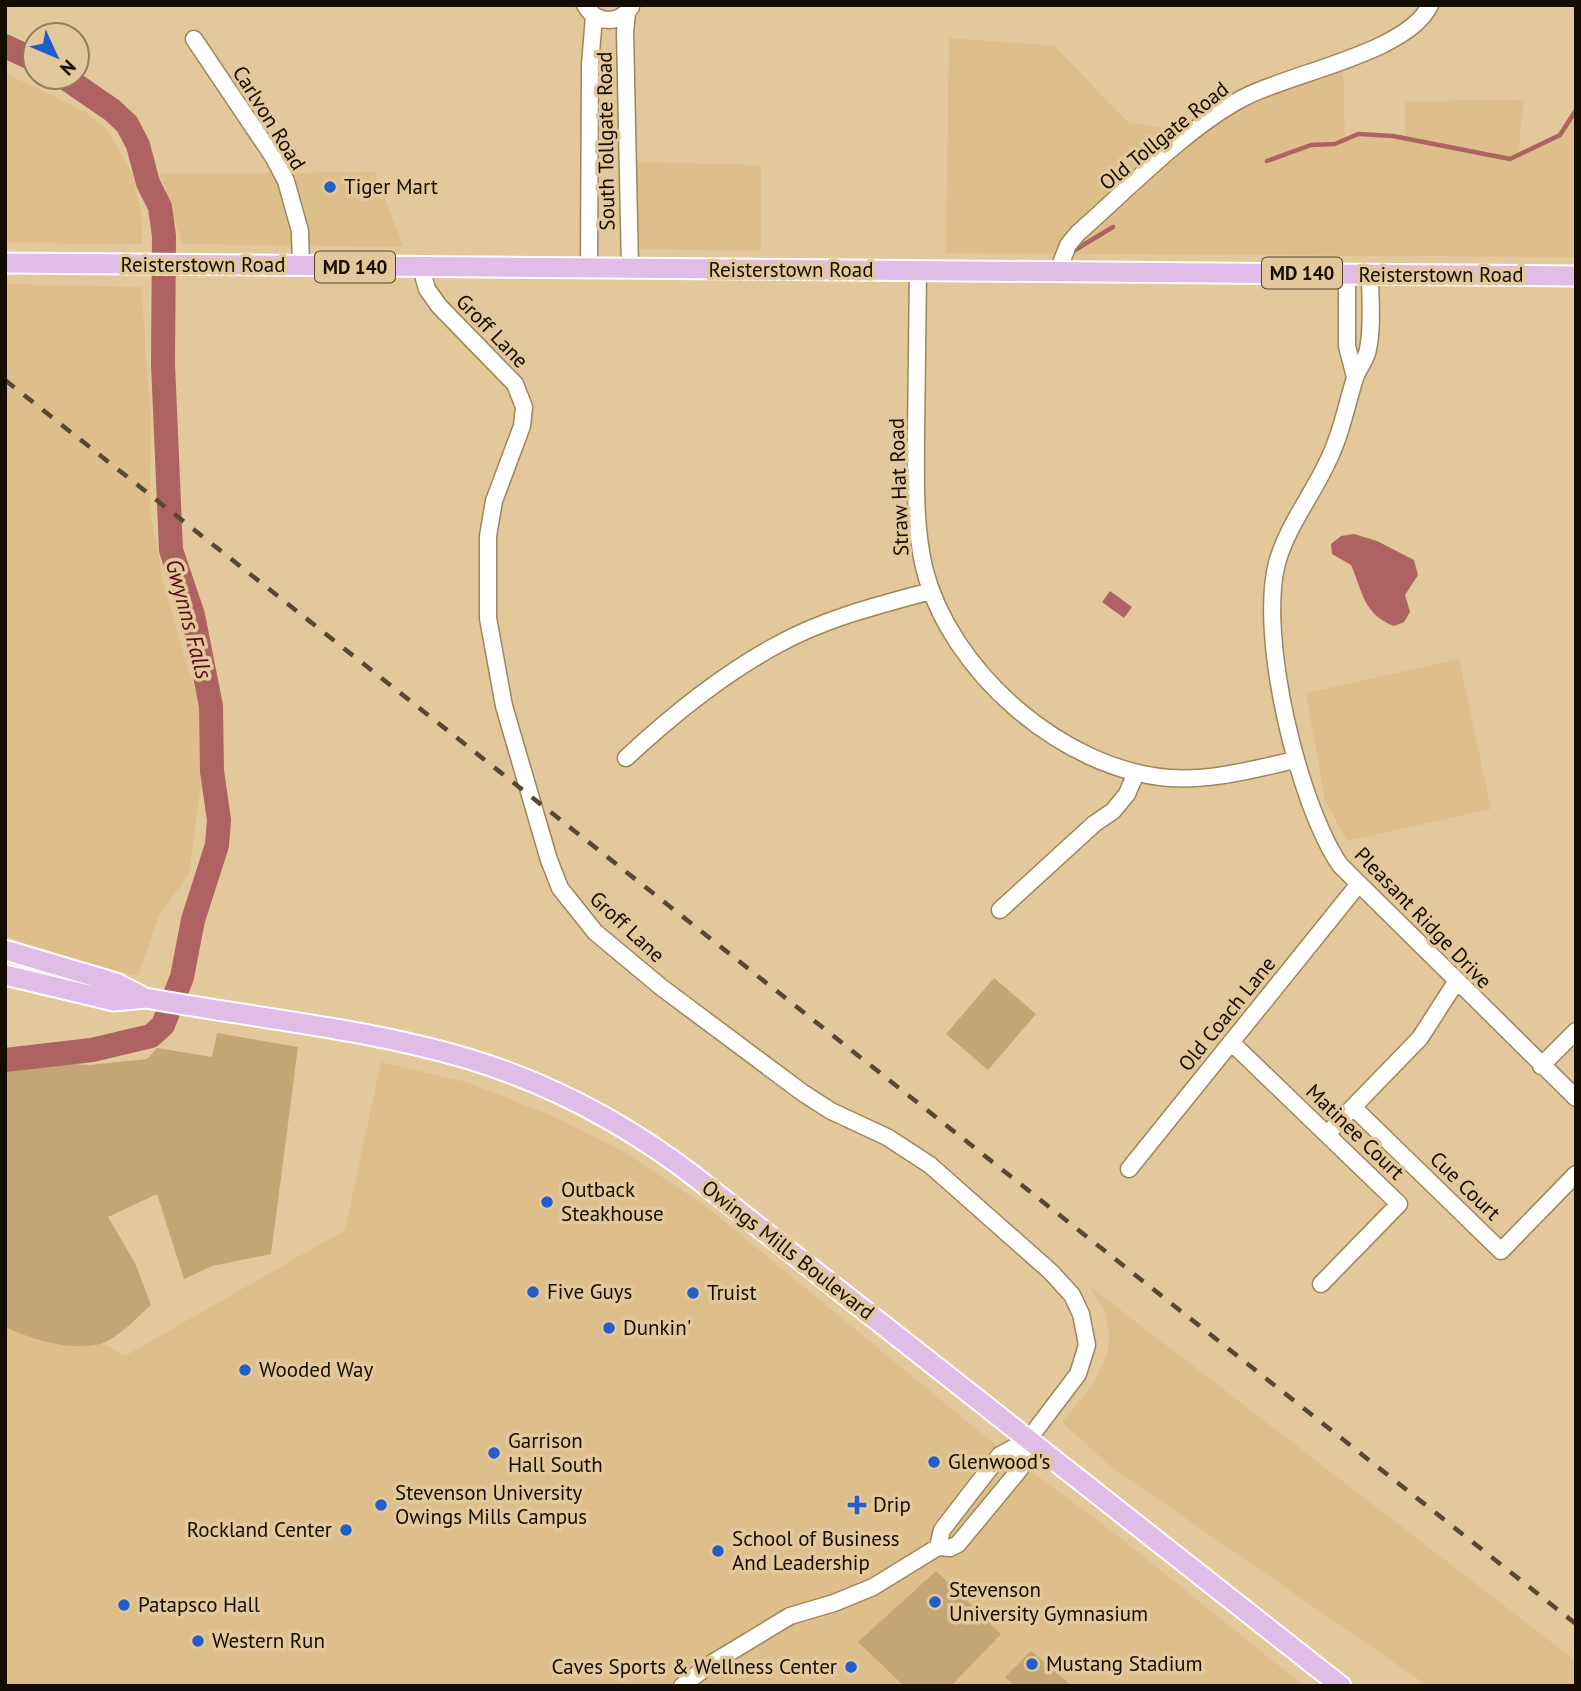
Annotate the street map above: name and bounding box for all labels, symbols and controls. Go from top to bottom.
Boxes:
north arrow [21,21,91,91]
street label: South Tollgate Road [590,51,621,231]
text: N [55,55,81,81]
street label: Carlvon Road [227,61,312,175]
street label: Old Tollgate Road [1094,75,1234,196]
place label: Tiger Mart [344,173,438,200]
marker: Tiger Mart [322,179,338,195]
street label: Reisterstown Road [120,251,286,278]
road number: MD 140 [315,252,395,282]
street label: Reisterstown Road [708,256,874,283]
road number: MD 140 [1262,258,1342,288]
street label: Reisterstown Road [1358,261,1524,288]
street label: Groff Lane [450,288,534,373]
street label: Straw Hat Road [883,418,914,556]
water label: Gwynns Falls [160,556,220,683]
street label: Pleasant Ridge Drive [1349,841,1498,994]
street label: Groff Lane [584,885,671,968]
street label: Old Coach Lane [1172,951,1281,1077]
street label: Matinee Court [1300,1078,1410,1185]
street label: Cue Court [1424,1145,1506,1226]
street label: Owings Mills Boulevard [697,1174,880,1325]
place label: Outback Steakhouse [561,1176,664,1227]
marker: Outback Steakhouse [539,1194,555,1210]
place label: Five Guys [547,1278,632,1305]
place label: Truist [707,1279,757,1306]
marker: Five Guys [525,1284,541,1300]
marker: Truist [685,1285,701,1301]
place label: Dunkin' [623,1314,691,1341]
marker: Dunkin' [601,1320,617,1336]
place label: Wooded Way [259,1356,373,1383]
marker: Wooded Way [237,1362,253,1378]
place label: Garrison Hall South [508,1427,603,1478]
marker: Garrison Hall South [486,1445,502,1461]
place label: Glenwood's [948,1448,1050,1475]
marker: Glenwood's [926,1454,942,1470]
place label: Stevenson University Owings Mills Campus [395,1479,587,1530]
place label: Drip [873,1491,911,1518]
marker: Drip [847,1495,867,1515]
marker: Stevenson University Owings Mills Campus [373,1497,389,1513]
place label: Rockland Center [187,1516,332,1543]
marker: Rockland Center [338,1522,354,1538]
place label: School of Business And Leadership [732,1525,900,1576]
marker: School of Business And Leadership [710,1543,726,1559]
place label: Stevenson University Gymnasium [949,1576,1148,1627]
place label: Patapsco Hall [138,1591,260,1618]
marker: Stevenson University Gymnasium [927,1594,943,1610]
marker: Patapsco Hall [116,1597,132,1613]
place label: Western Run [212,1627,325,1654]
marker: Western Run [190,1633,206,1649]
place label: Mustang Stadium [1046,1650,1203,1677]
place label: Caves Sports & Wellness Center [552,1653,837,1680]
marker: Mustang Stadium [1024,1656,1040,1672]
marker: Caves Sports & Wellness Center [843,1659,859,1675]

